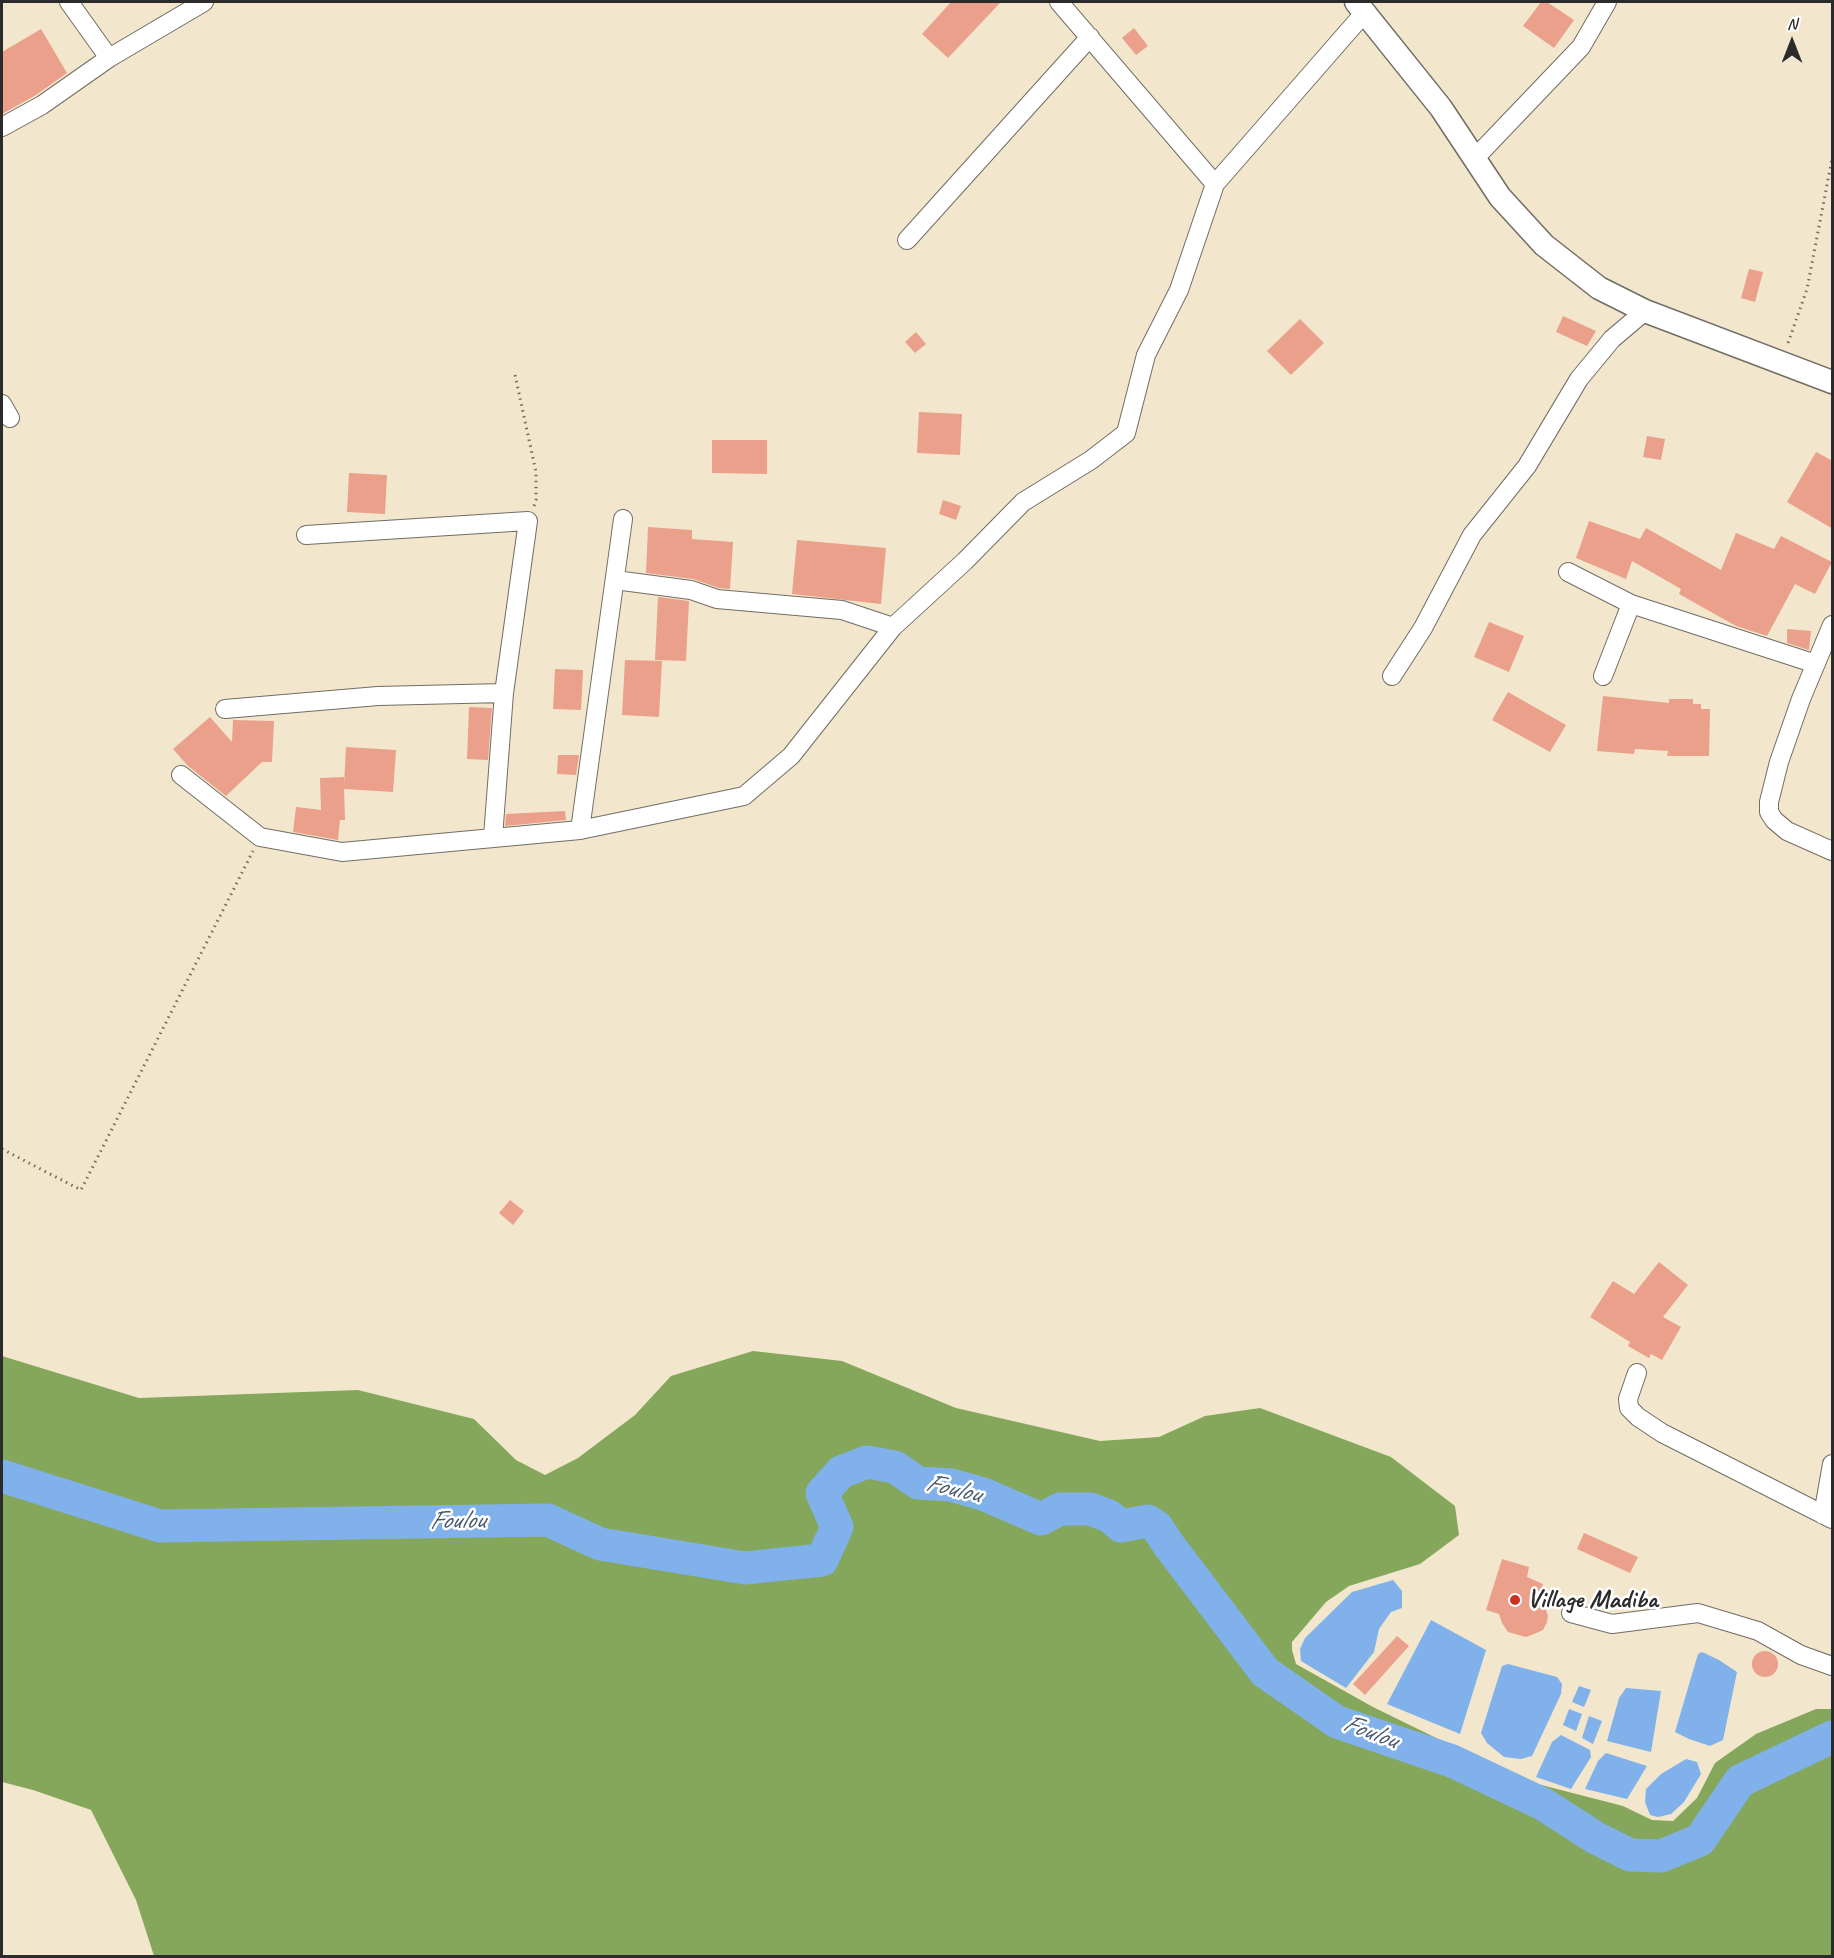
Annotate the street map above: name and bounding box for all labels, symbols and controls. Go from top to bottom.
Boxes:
north arrow [1762,12,1822,72]
text: N [1787,14,1797,34]
water label: Foulou [922,1467,984,1511]
water label: Foulou [429,1504,485,1538]
place label: Village Madiba [1527,1584,1658,1616]
marker: Village Madiba [1508,1593,1522,1607]
water label: Foulou [1338,1707,1402,1757]

